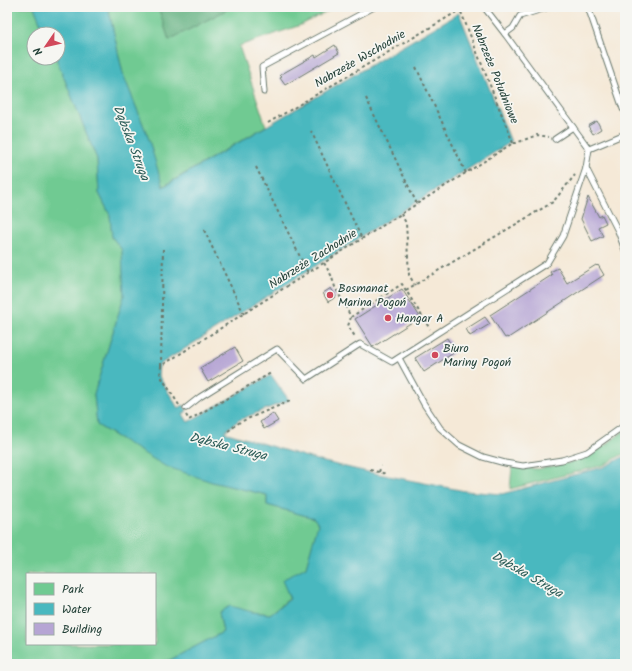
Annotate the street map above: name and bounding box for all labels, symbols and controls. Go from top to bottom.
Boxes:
street label: Nabrzeże Południowe [466,21,524,127]
street label: Nabrzeże Wschodnie [311,25,410,93]
north arrow [26,26,66,66]
text: N [29,43,48,59]
water label: Dąbska Struga [107,102,155,185]
street label: Nabrzeże Zachodnie [265,224,361,294]
place label: Bosmanat Marina Pogoń [338,279,406,312]
marker: Bosmanat Marina Pogoń [325,290,335,300]
place label: Hangar A [396,309,443,328]
marker: Hangar A [383,313,393,323]
place label: Biuro Mariny Pogoń [443,339,511,372]
marker: Biuro Mariny Pogoń [430,350,440,360]
water label: Dąbska Struga [187,427,270,467]
water label: Dąbska Struga [488,546,567,604]
legend [26,573,156,645]
text: Park [62,580,84,599]
text: Water [62,600,92,619]
text: Building [62,620,102,639]

